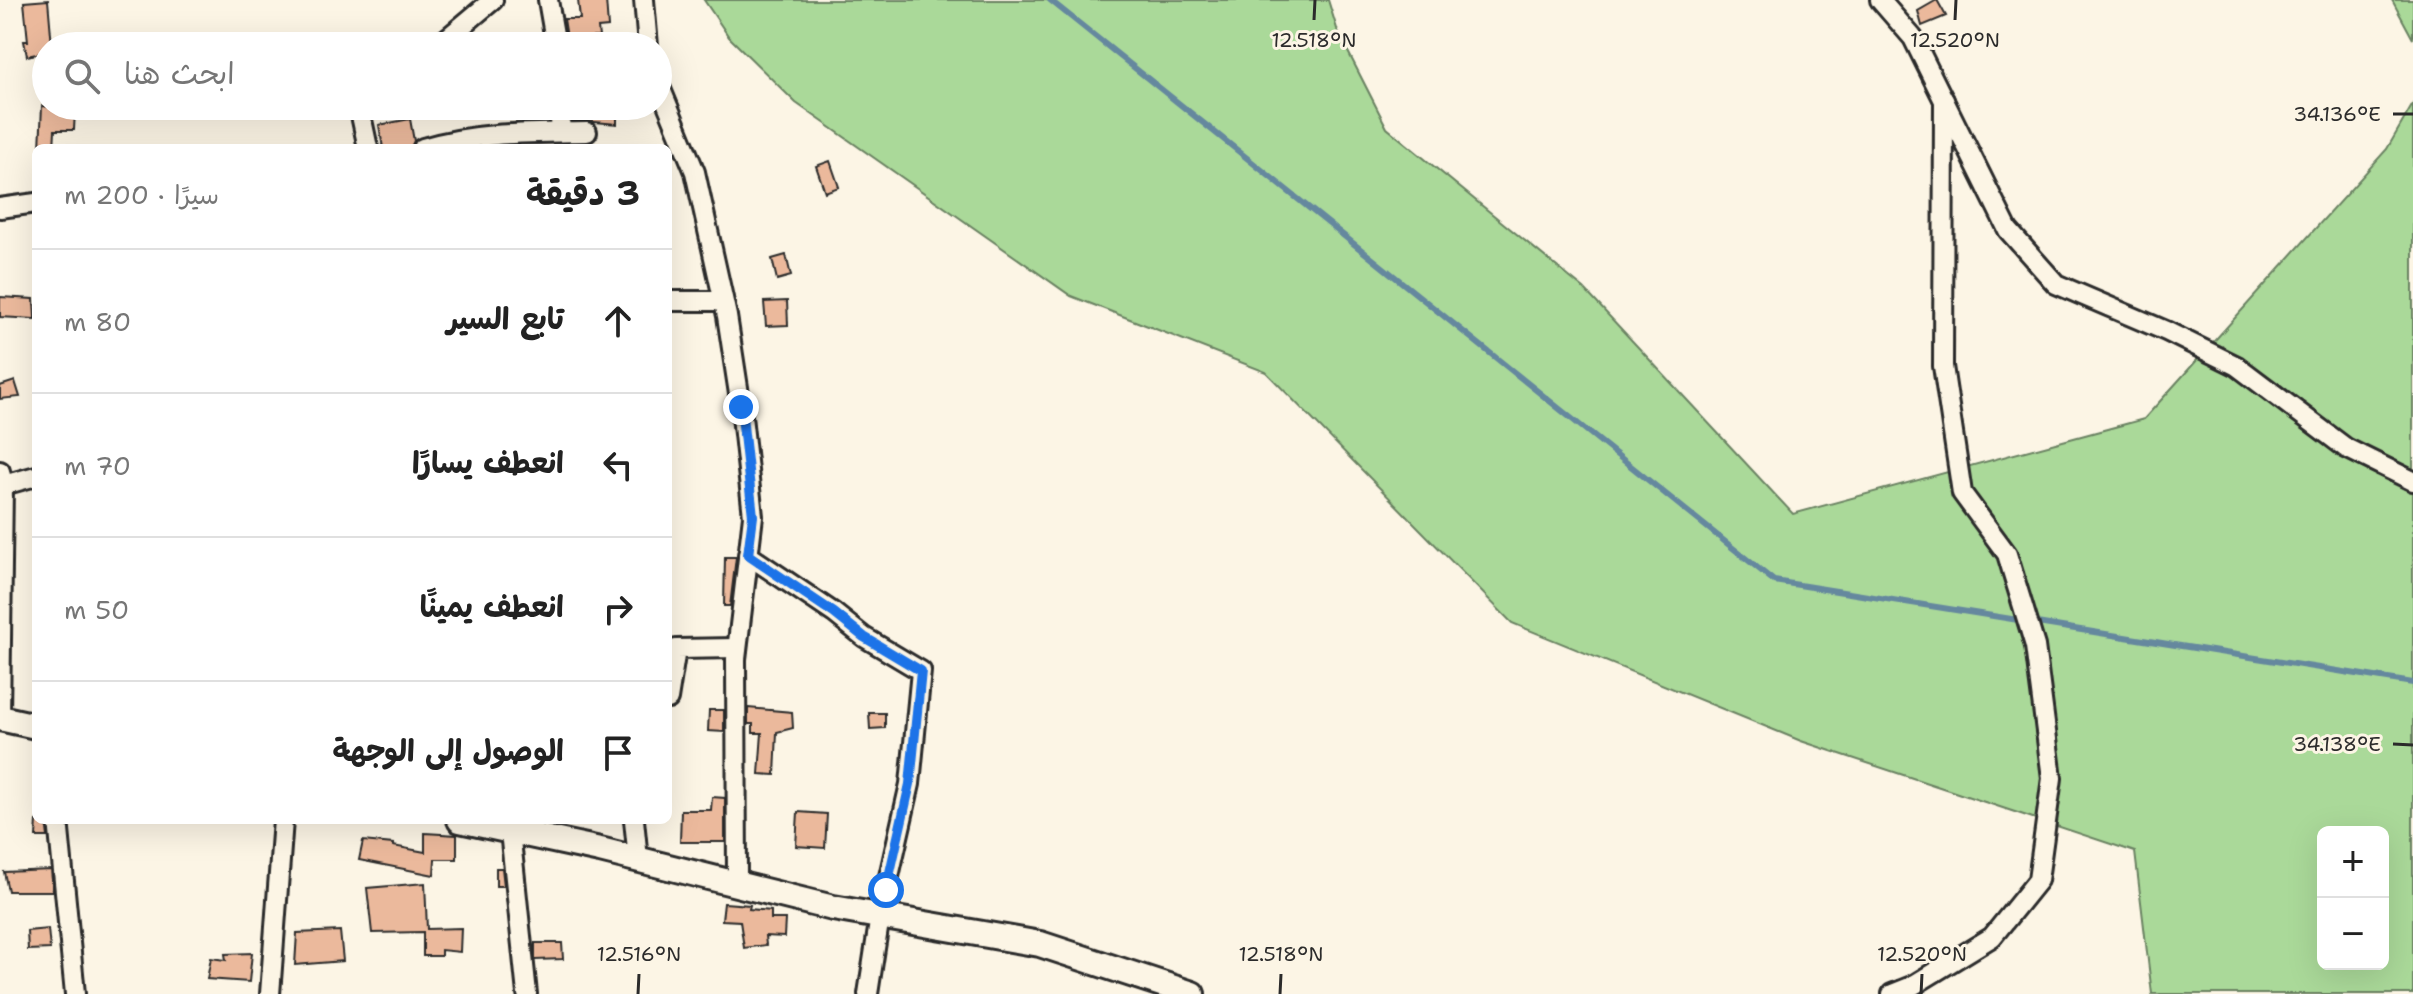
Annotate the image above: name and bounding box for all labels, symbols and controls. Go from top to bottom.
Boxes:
text: 12.518°N [1271,27,1357,53]
text: 12.520°N [1910,27,2000,53]
search box [32,32,672,120]
text: ابحث هنا [124,53,235,94]
icon: search [60,54,104,98]
text: 34.136°E [2293,101,2381,127]
text: 3 دقيقة [526,170,640,216]
text: سيرًا · 200 m [64,177,219,212]
text: تابع السير [447,298,564,339]
icon: ahead [596,299,640,343]
text: 80 m [64,304,131,339]
route end [723,389,759,425]
text: انعطف يسارًا [412,442,564,483]
icon: left [596,443,640,487]
text: 70 m [64,448,131,483]
text: انعطف يمينًا [420,586,564,627]
icon: right [596,587,640,631]
text: 50 m [64,592,129,627]
text: الوصول إلى الوجهة [332,730,564,771]
icon: arrive [596,731,640,775]
text: 34.138°E [2293,731,2381,757]
map controls [2317,826,2389,970]
button: + [2317,826,2389,898]
route start [868,872,904,908]
button: − [2317,898,2389,970]
text: 12.516°N [597,941,681,967]
text: 12.518°N [1238,941,1324,967]
text: 12.520°N [1877,941,1967,967]

